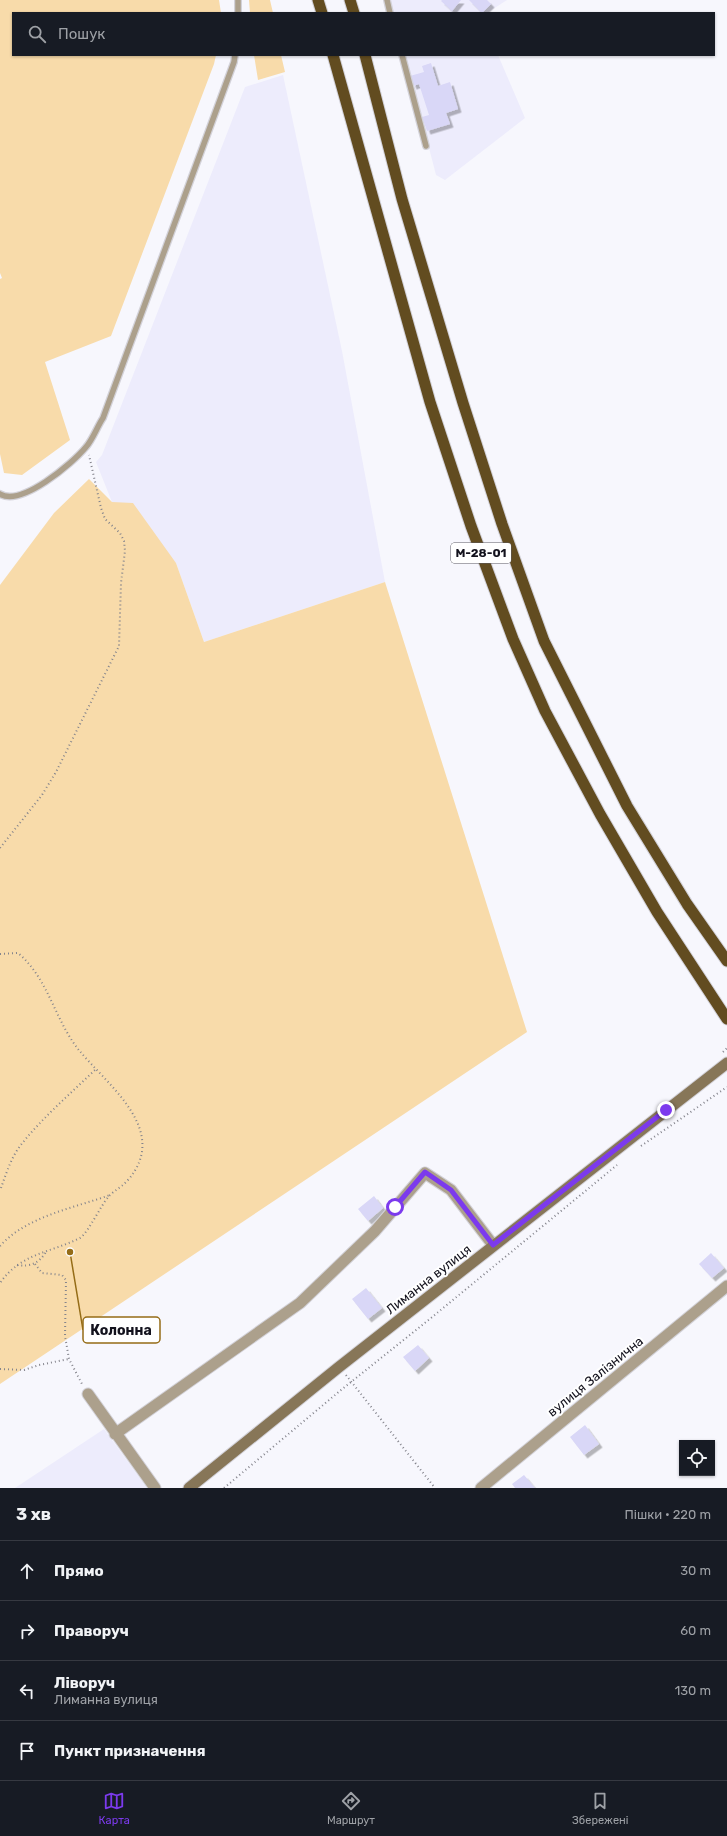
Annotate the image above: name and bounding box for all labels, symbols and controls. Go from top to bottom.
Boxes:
search box [12,12,715,56]
icon: search [26,23,48,45]
text: Пошук [58,25,105,43]
road number: М-28-01 [451,543,511,563]
route end [657,1101,675,1119]
route start [386,1198,404,1216]
street label: Лиманна вулиця [383,1241,474,1317]
callout: Колонна [83,1317,160,1343]
text: Колонна [90,1322,152,1339]
street label: вулиця Залізнична [545,1333,646,1419]
map controls [679,1440,715,1476]
button: locate [679,1440,715,1476]
text: 3 хв [16,1504,51,1524]
text: Пішки · 220 m [625,1507,711,1522]
icon: ahead [16,1560,38,1582]
text: Прямо [54,1562,104,1580]
text: 30 m [680,1563,711,1578]
icon: right [16,1620,38,1642]
text: Праворуч [54,1622,129,1640]
text: 60 m [680,1623,711,1638]
text: Ліворуч [54,1674,115,1692]
icon: left [16,1680,38,1702]
text: 130 m [675,1683,711,1698]
text: Лиманна вулиця [54,1692,158,1707]
icon: arrive [16,1740,38,1762]
text: Пункт призначення [54,1742,206,1760]
tab: Карта [99,1790,130,1827]
tab: Маршрут [327,1790,375,1827]
tab: Збережені [572,1790,628,1827]

